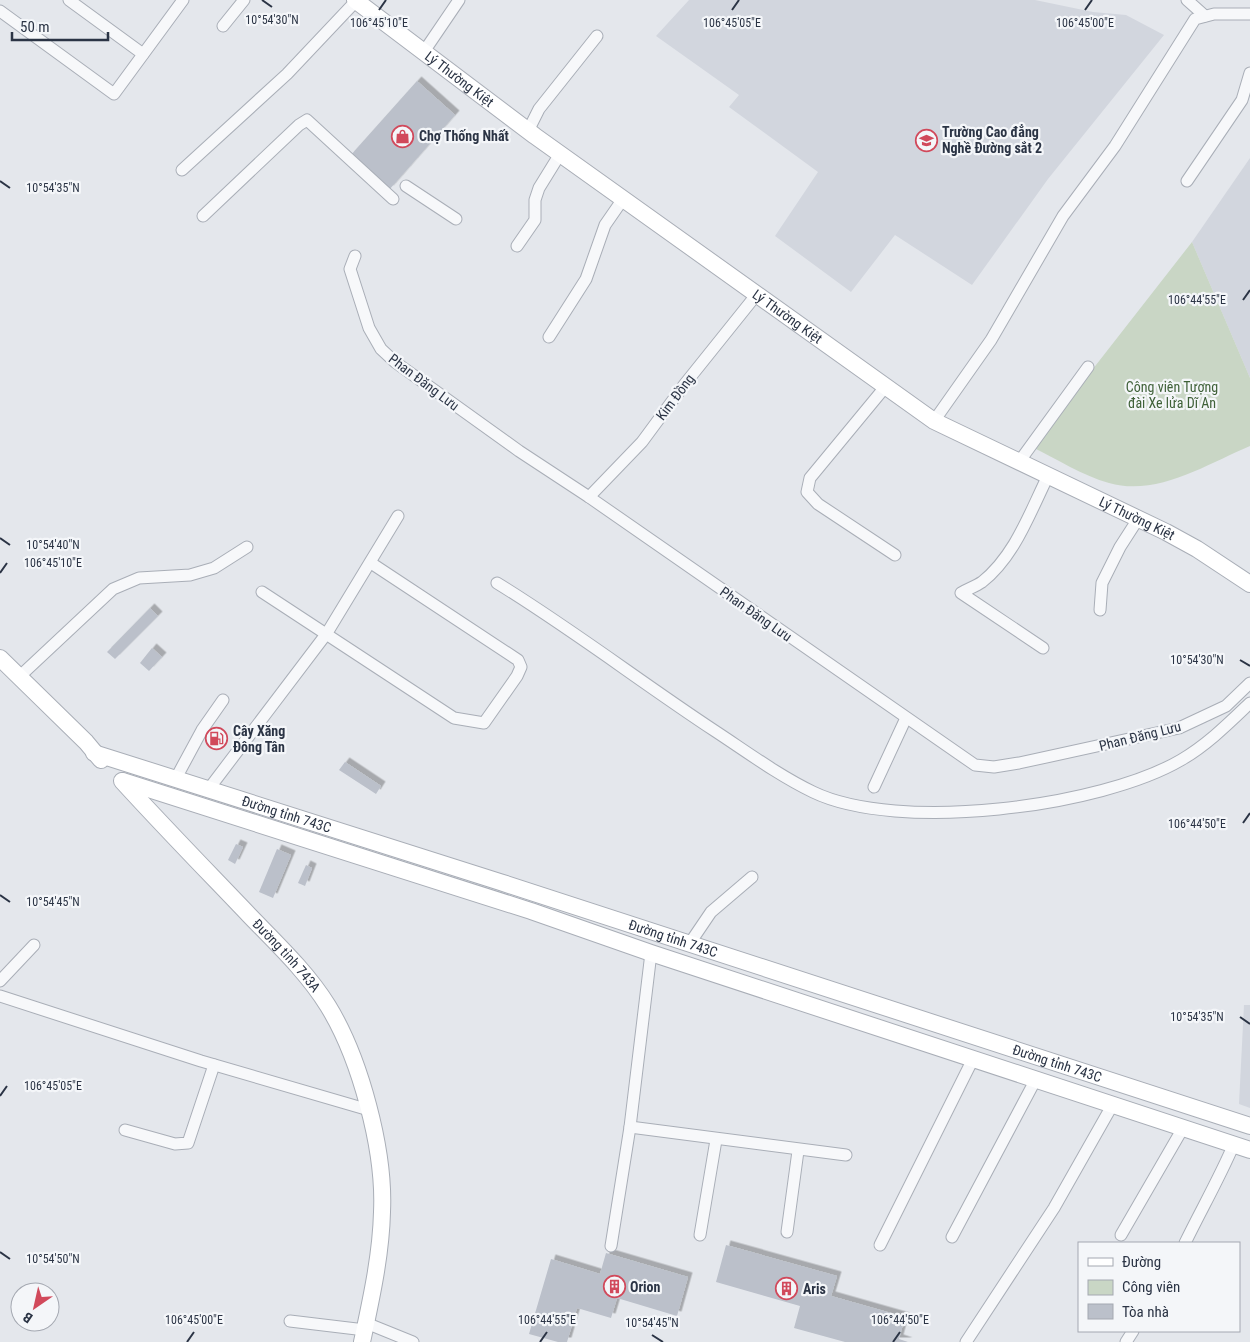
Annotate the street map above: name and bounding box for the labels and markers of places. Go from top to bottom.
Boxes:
shop icon: Chợ Thống Nhất [391,124,415,148]
place label: Trường Cao đẳng Nghề Đường sắt 2 [942,124,1042,156]
place label: Chợ Thống Nhất [419,128,509,144]
school or university icon: Trường Cao đẳng Nghề Đường sắt 2 [914,128,938,152]
place label: Cây Xăng Đông Tân [233,723,285,755]
fuel station icon: Cây Xăng Đông Tân [205,727,229,751]
building icon: Orion [602,1275,626,1299]
building icon: Aris [775,1277,799,1301]
place label: Orion [630,1279,661,1295]
place label: Aris [803,1281,826,1297]

